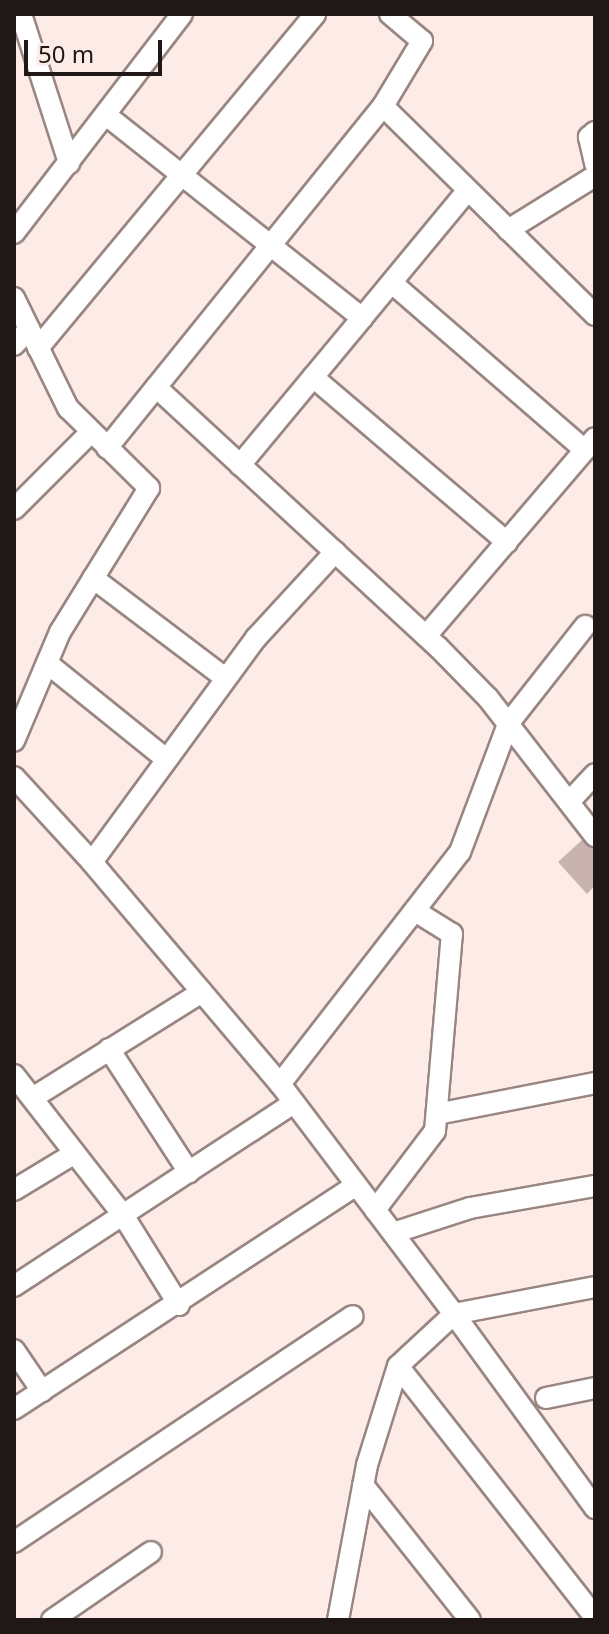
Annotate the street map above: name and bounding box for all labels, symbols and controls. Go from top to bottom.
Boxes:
scale bar [28,24,166,74]
text: 50 m [38,37,94,70]

